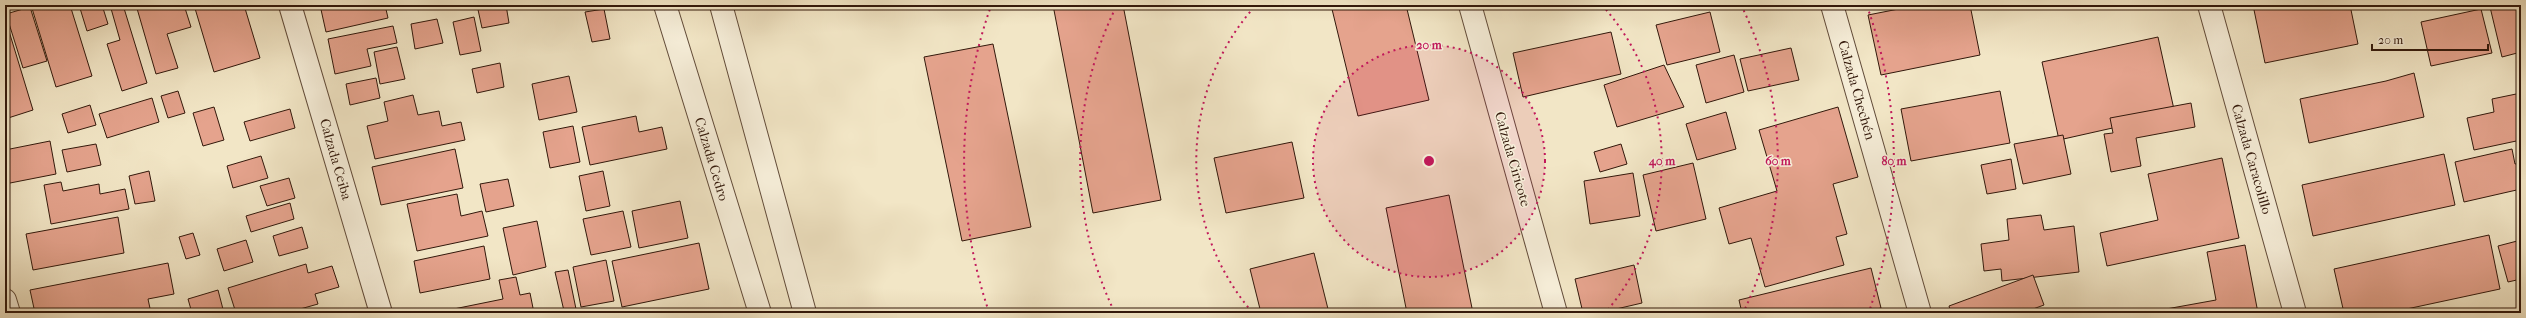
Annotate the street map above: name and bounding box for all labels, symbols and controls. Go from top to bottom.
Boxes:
scale bar [2372,26,2488,52]
text: 20 m [2378,33,2403,47]
text: 20 m [1416,38,1443,52]
street label: Calzada Chechén [1834,38,1879,142]
street label: Calzada Caracolillo [2228,102,2275,216]
street label: Calzada Ciricote [1491,110,1534,209]
street label: Calzada Cedro [691,115,732,203]
street label: Calzada Ceiba [316,117,355,202]
centre of rings [1422,154,1436,168]
text: 40 m [1648,154,1676,169]
text: 60 m [1765,154,1792,168]
text: 80 m [1881,154,1908,168]

